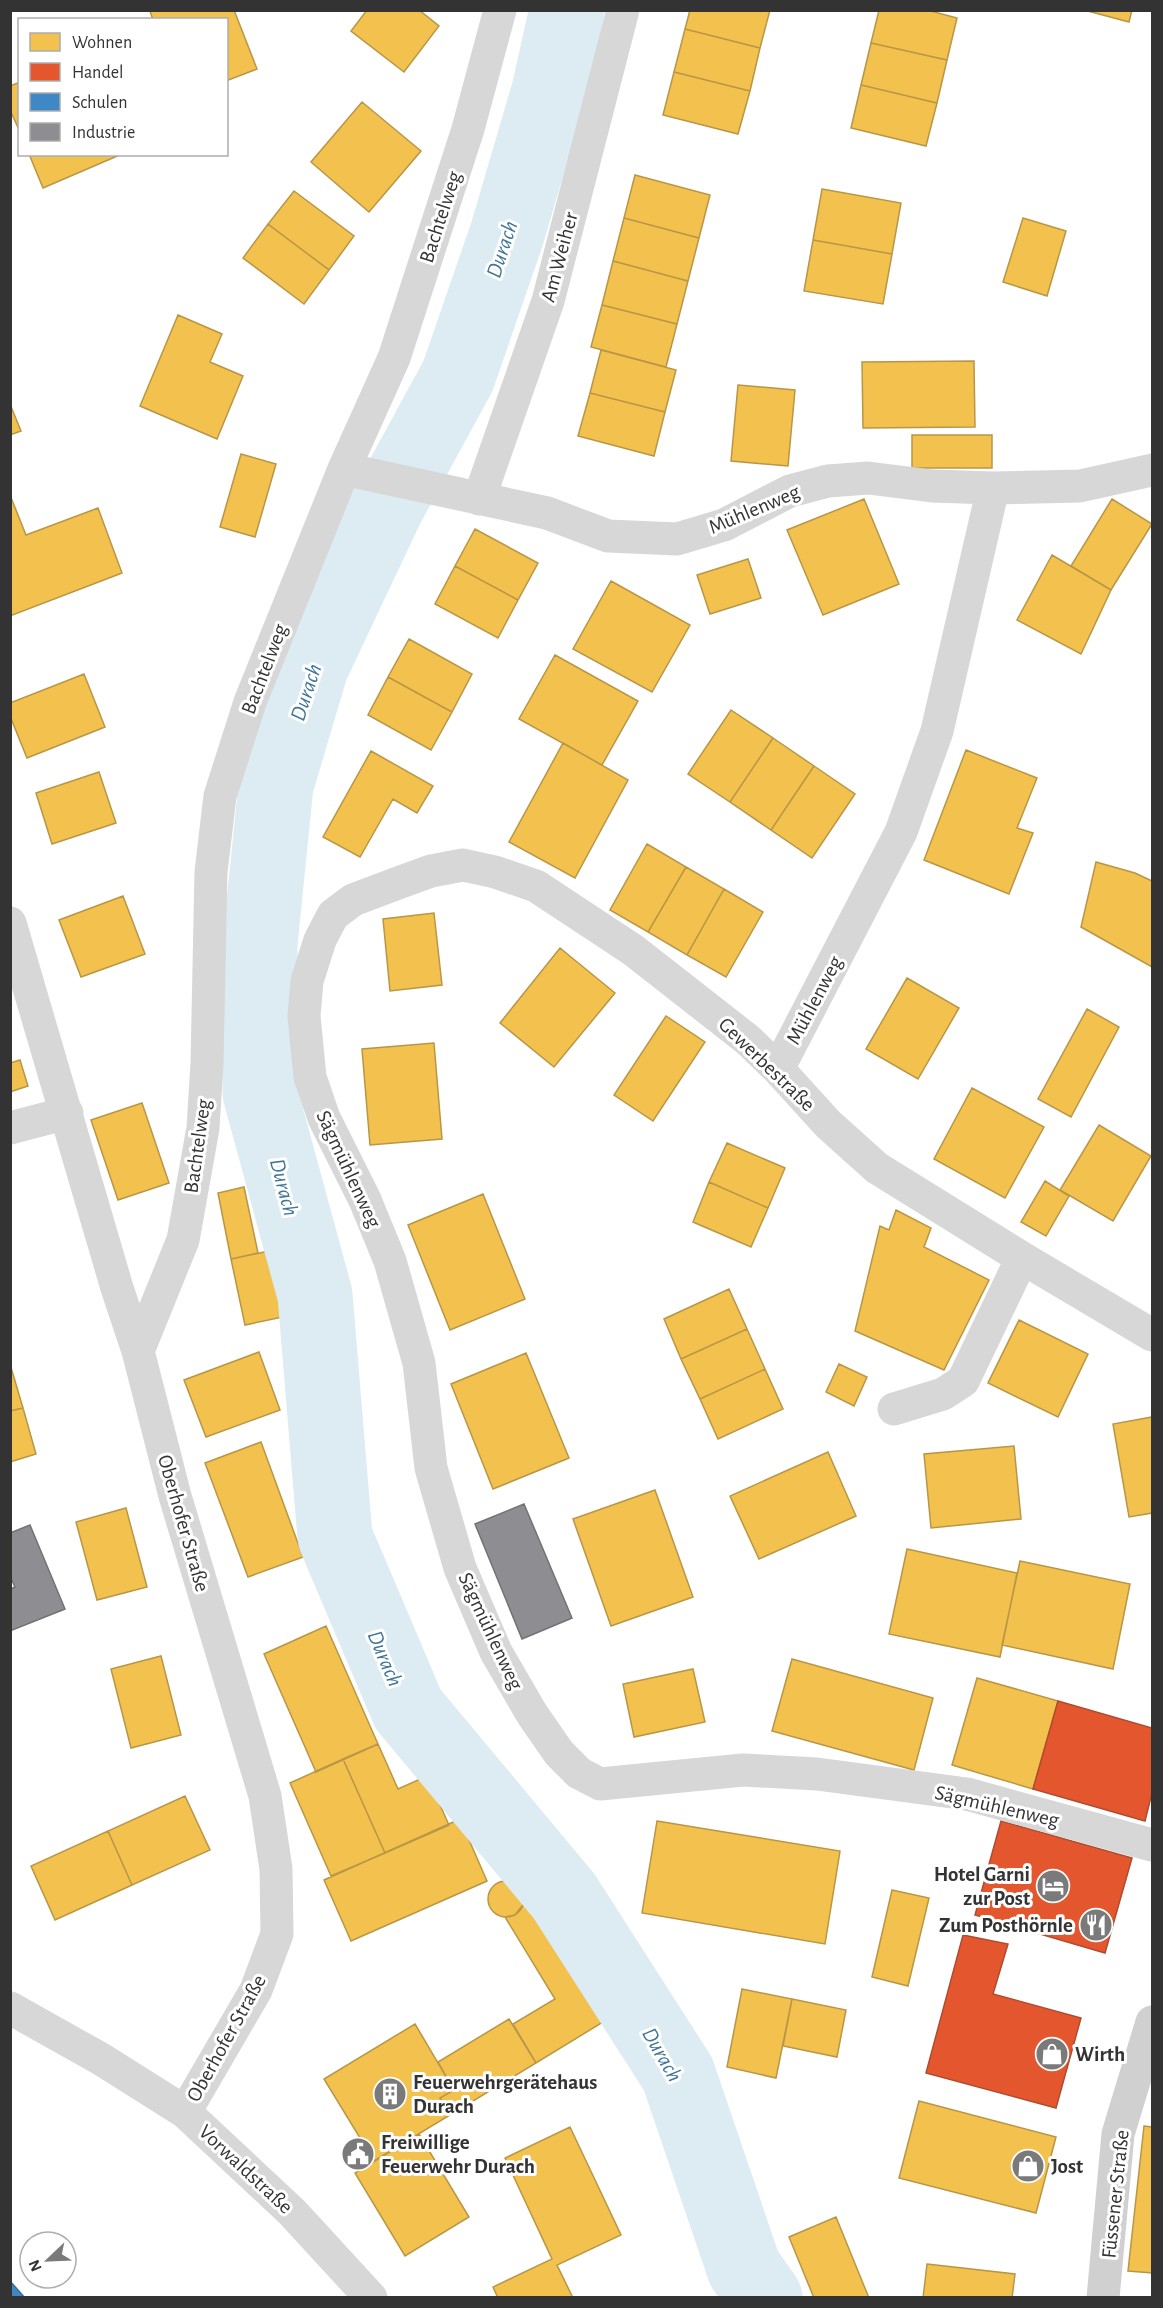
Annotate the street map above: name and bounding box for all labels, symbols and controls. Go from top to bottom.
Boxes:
legend [18,18,228,156]
text: Wohnen [72,34,132,52]
text: Handel [72,64,123,82]
text: Schulen [72,94,128,112]
text: Industrie [72,124,135,142]
street label: Bachtelweg [416,168,465,265]
street label: Am Weiher [537,210,582,304]
water label: Durach [482,218,521,281]
street label: Mühlenweg [706,481,803,538]
street label: Bachtelweg [238,620,292,717]
water label: Durach [286,661,325,724]
street label: Mühlenweg [782,952,847,1048]
street label: Gewerbestraße [714,1013,819,1115]
street label: Bachtelweg [181,1097,215,1194]
street label: Sägmühlenweg [312,1107,385,1232]
water label: Durach [266,1156,302,1218]
street label: Oberhofer Straße [154,1452,213,1594]
street label: Sägmühlenweg [454,1569,527,1694]
water label: Durach [364,1627,407,1690]
street label: Sägmühlenweg [933,1782,1062,1831]
place label: Hotel Garni zur Post [934,1864,1030,1909]
hotel icon: Hotel Garni zur Post [1035,1868,1071,1904]
restaurant icon: Zum Posthörnle [1078,1907,1114,1943]
place label: Zum Posthörnle [939,1915,1073,1936]
street label: Oberhofer Straße [183,1971,270,2105]
water label: Durach [638,2024,686,2085]
shop icon: Wirth [1034,2036,1070,2072]
place label: Wirth [1075,2044,1125,2065]
place label: Feuerwehrgerätehaus Durach [413,2072,597,2117]
building icon: Feuerwehrgerätehaus Durach [372,2076,408,2112]
street label: Vorwaldstraße [195,2121,297,2218]
street label: Füssener Straße [1098,2129,1133,2259]
place label: Freiwillige Feuerwehr Durach [381,2132,535,2177]
public building icon: Freiwillige Feuerwehr Durach [340,2136,376,2172]
shop icon: Jost [1010,2148,1046,2184]
place label: Jost [1051,2156,1083,2177]
north arrow [18,2230,78,2290]
text: N [26,2257,45,2274]

